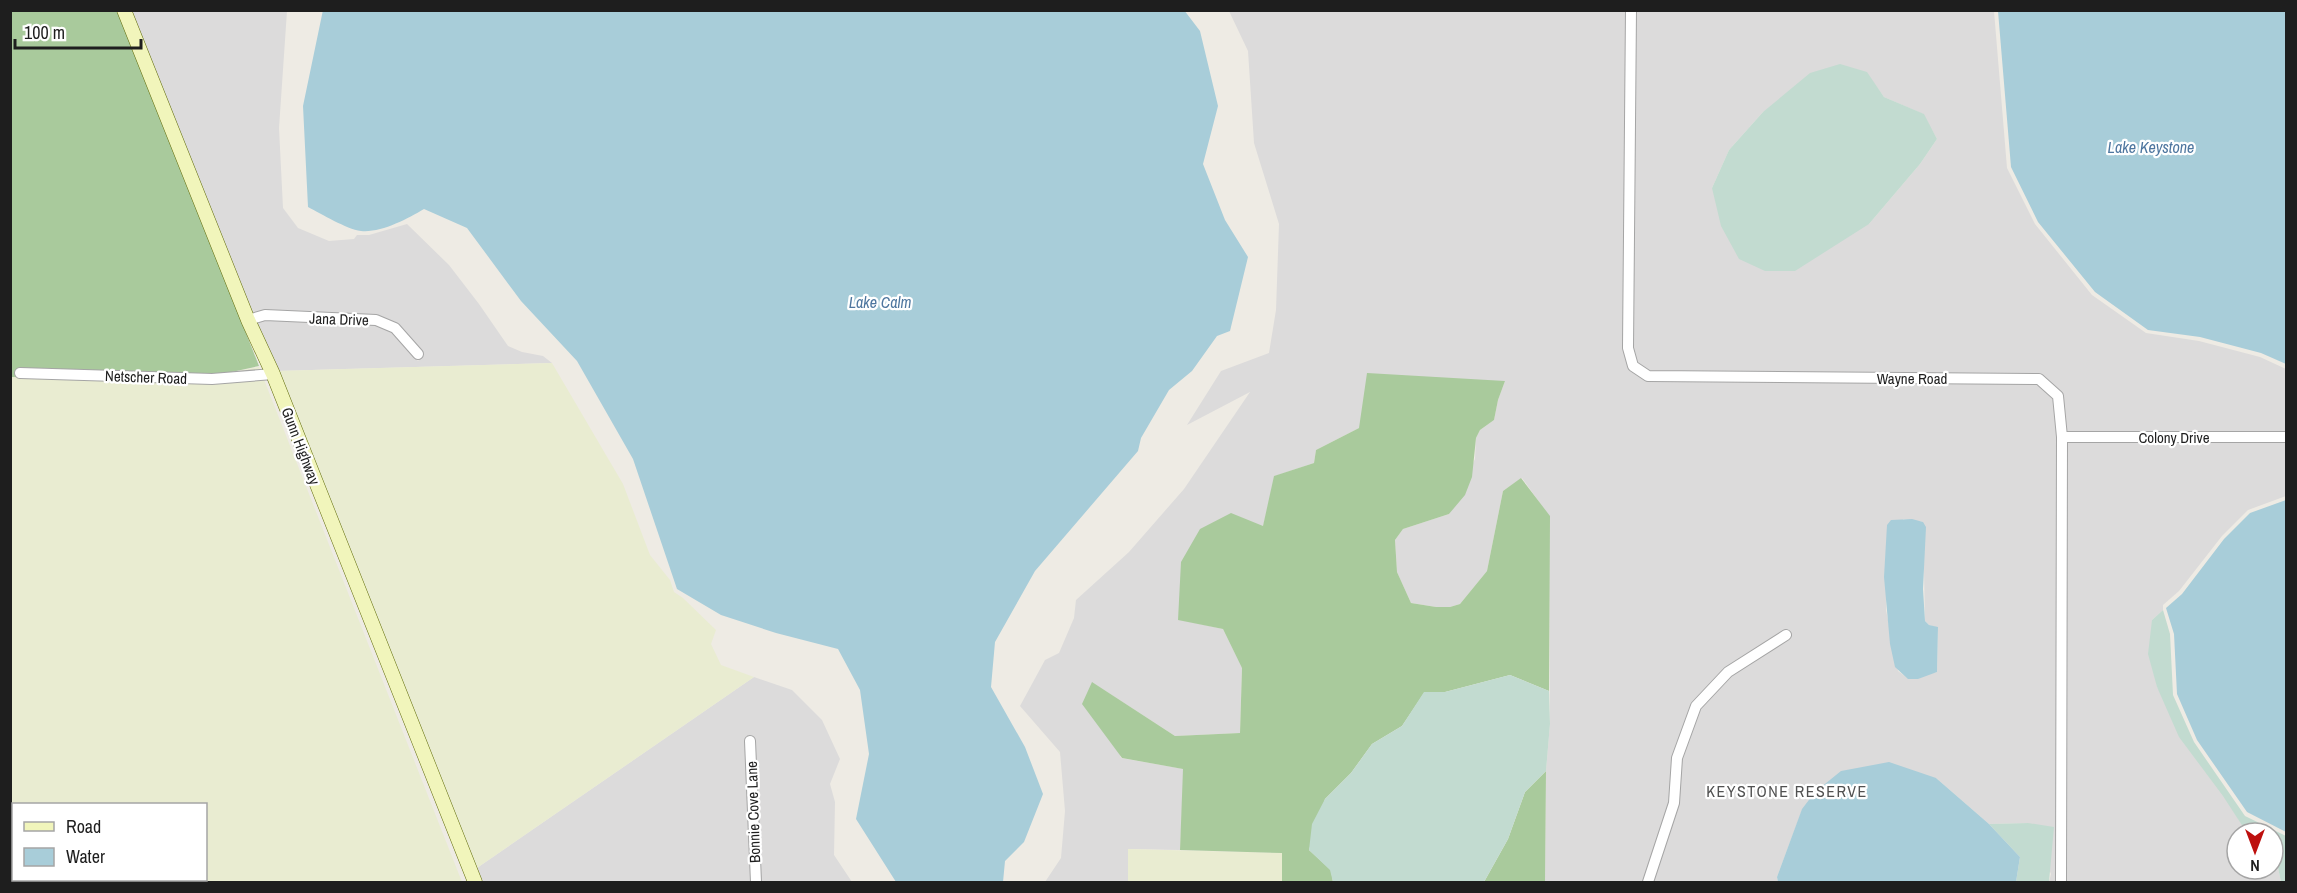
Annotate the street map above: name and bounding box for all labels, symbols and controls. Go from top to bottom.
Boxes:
scale bar [15,12,141,50]
text: 100 m [24,20,65,45]
water label: Lake Keystone [2108,136,2194,158]
water label: Lake Calm [849,291,911,313]
street label: Jana Drive [309,307,369,331]
street label: Netscher Road [105,365,187,389]
street label: Wayne Road [1877,368,1947,389]
street label: Gunn Highway [277,404,326,489]
street label: Colony Drive [2138,427,2210,448]
street label: Bonnie Cove Lane [741,761,765,863]
district label: KEYSTONE RESERVE [1706,780,1868,802]
legend [12,803,207,881]
text: Road [66,814,101,839]
north arrow [2225,821,2285,881]
text: Water [66,844,105,869]
text: N [2250,855,2260,877]

